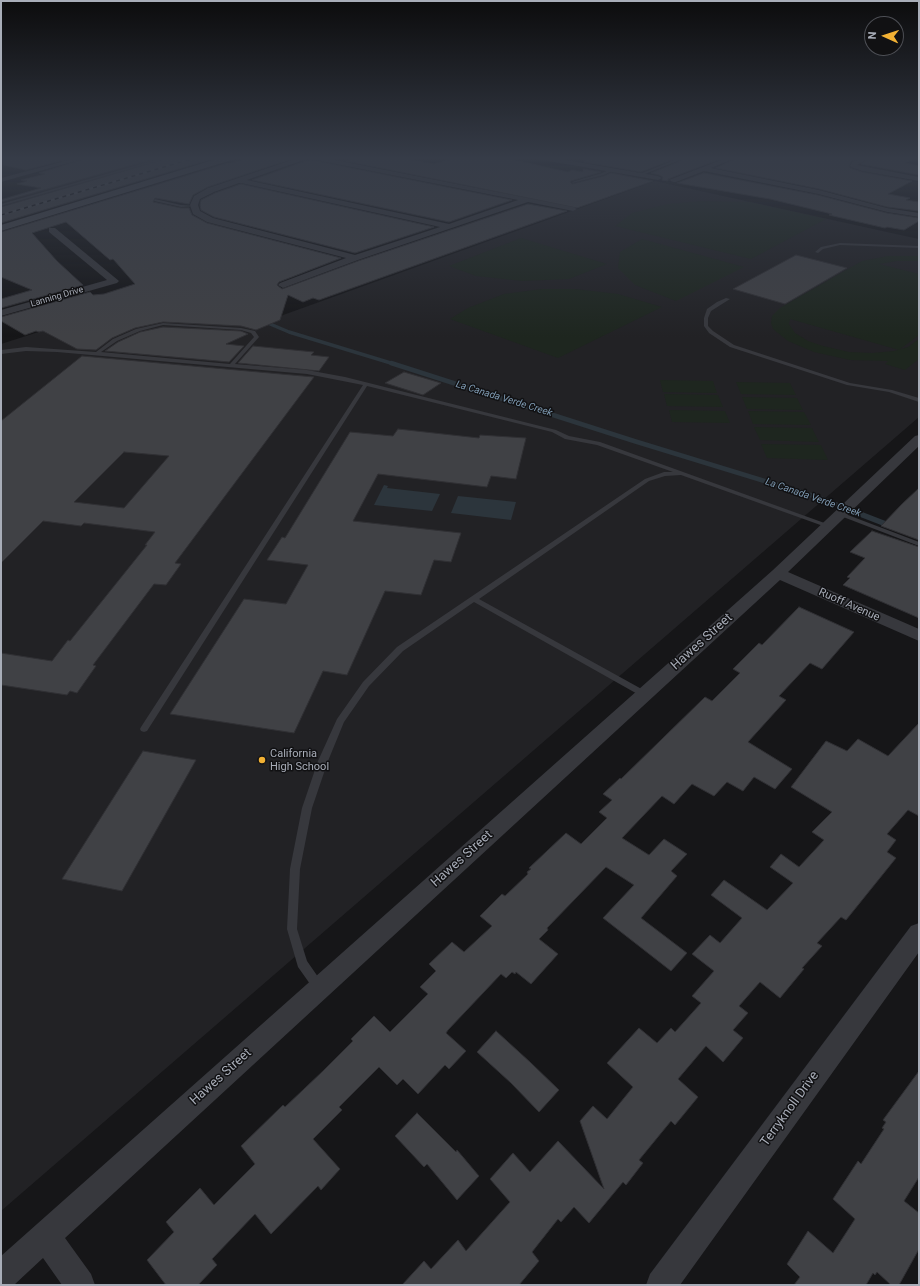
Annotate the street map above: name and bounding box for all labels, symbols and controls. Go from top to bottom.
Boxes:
north arrow [864,16,904,56]
text: N [866,31,879,40]
street label: Lanning Drive [29,284,85,310]
water label: La Canada Verde Creek [454,379,554,419]
water label: La Canada Verde Creek [764,476,862,520]
street label: Ruoff Avenue [816,586,882,624]
street label: Hawes Street [668,610,736,674]
place label: California High School [270,747,329,773]
marker: California High School [257,755,267,765]
street label: Hawes Street [428,827,496,891]
street label: Hawes Street [187,1045,255,1109]
street label: Terryknoll Drive [758,1068,822,1150]

